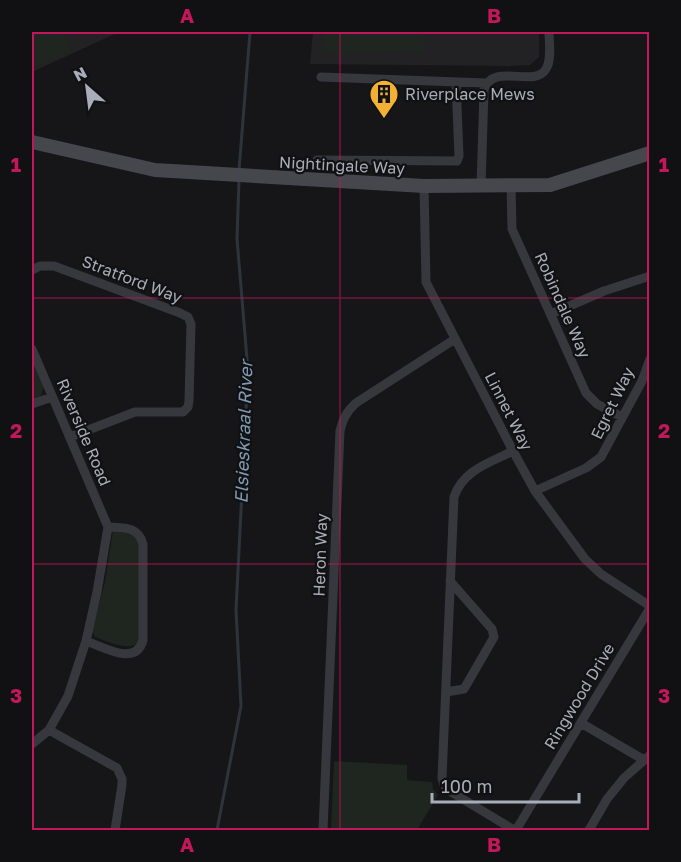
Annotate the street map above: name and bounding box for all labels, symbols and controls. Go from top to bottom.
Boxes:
text: A [180,3,194,27]
text: B [487,3,501,27]
north arrow [57,57,117,117]
text: N [70,62,90,85]
building icon: Riverplace Mews [368,78,400,120]
place label: Riverplace Mews [405,84,535,104]
text: 1 [11,152,21,176]
street label: Nightingale Way [279,152,405,178]
text: 1 [659,152,669,176]
street label: Robindale Way [531,249,595,361]
street label: Stratford Way [79,251,185,307]
water label: Elsieskraal River [230,357,257,504]
street label: Egret Way [586,364,638,442]
street label: Linnet Way [481,369,537,454]
street label: Riverside Road [52,375,116,489]
text: 2 [10,418,22,442]
text: 2 [658,418,670,442]
street label: Heron Way [309,513,331,597]
street label: Ringwood Drive [539,639,619,753]
text: 3 [10,683,22,707]
text: 3 [658,683,670,707]
scale bar [432,766,579,804]
text: 100 m [441,775,492,797]
text: A [180,832,194,856]
text: B [487,832,501,856]

